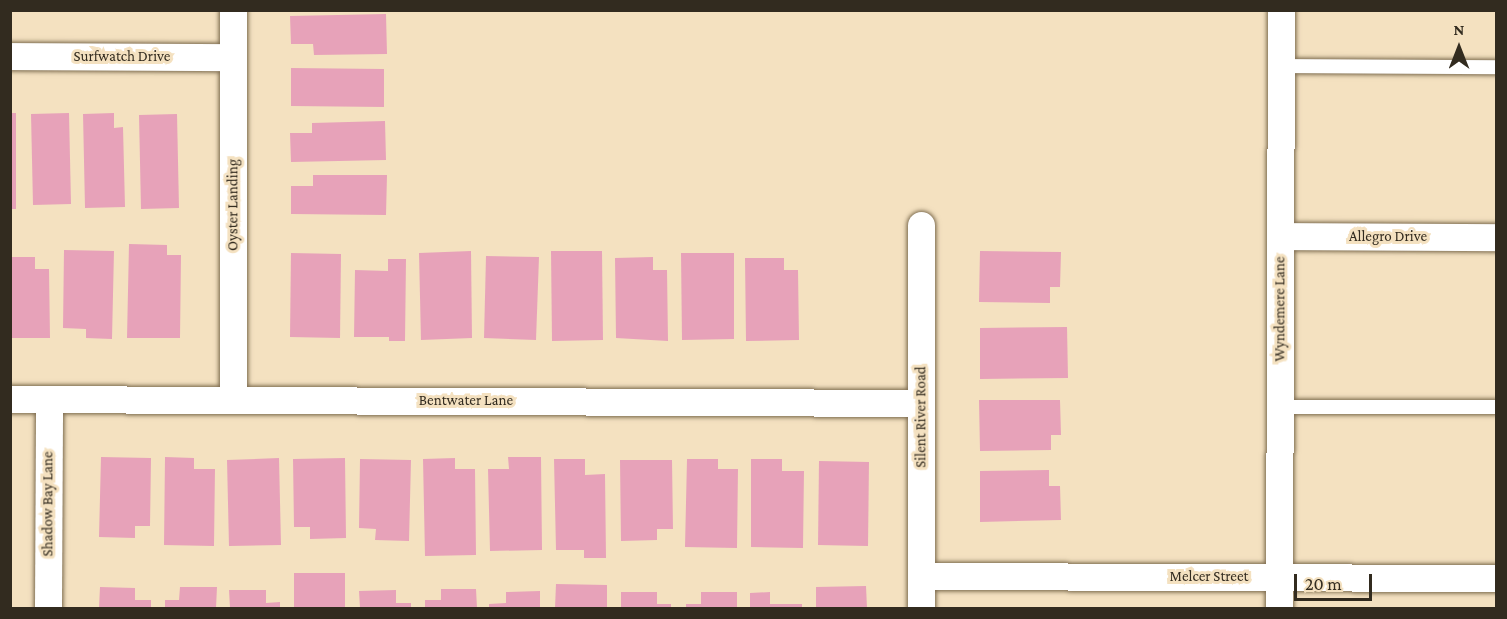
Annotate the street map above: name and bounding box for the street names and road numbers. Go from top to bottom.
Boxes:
street label: Surfwatch Drive [74,48,170,66]
street label: Oyster Landing [224,159,242,251]
street label: Allegro Drive [1349,228,1427,246]
street label: Wyndemere Lane [1271,256,1289,362]
street label: Silent River Road [912,366,930,468]
street label: Bentwater Lane [419,392,513,410]
street label: Shadow Bay Lane [39,451,57,557]
street label: Melcer Street [1169,568,1249,586]

